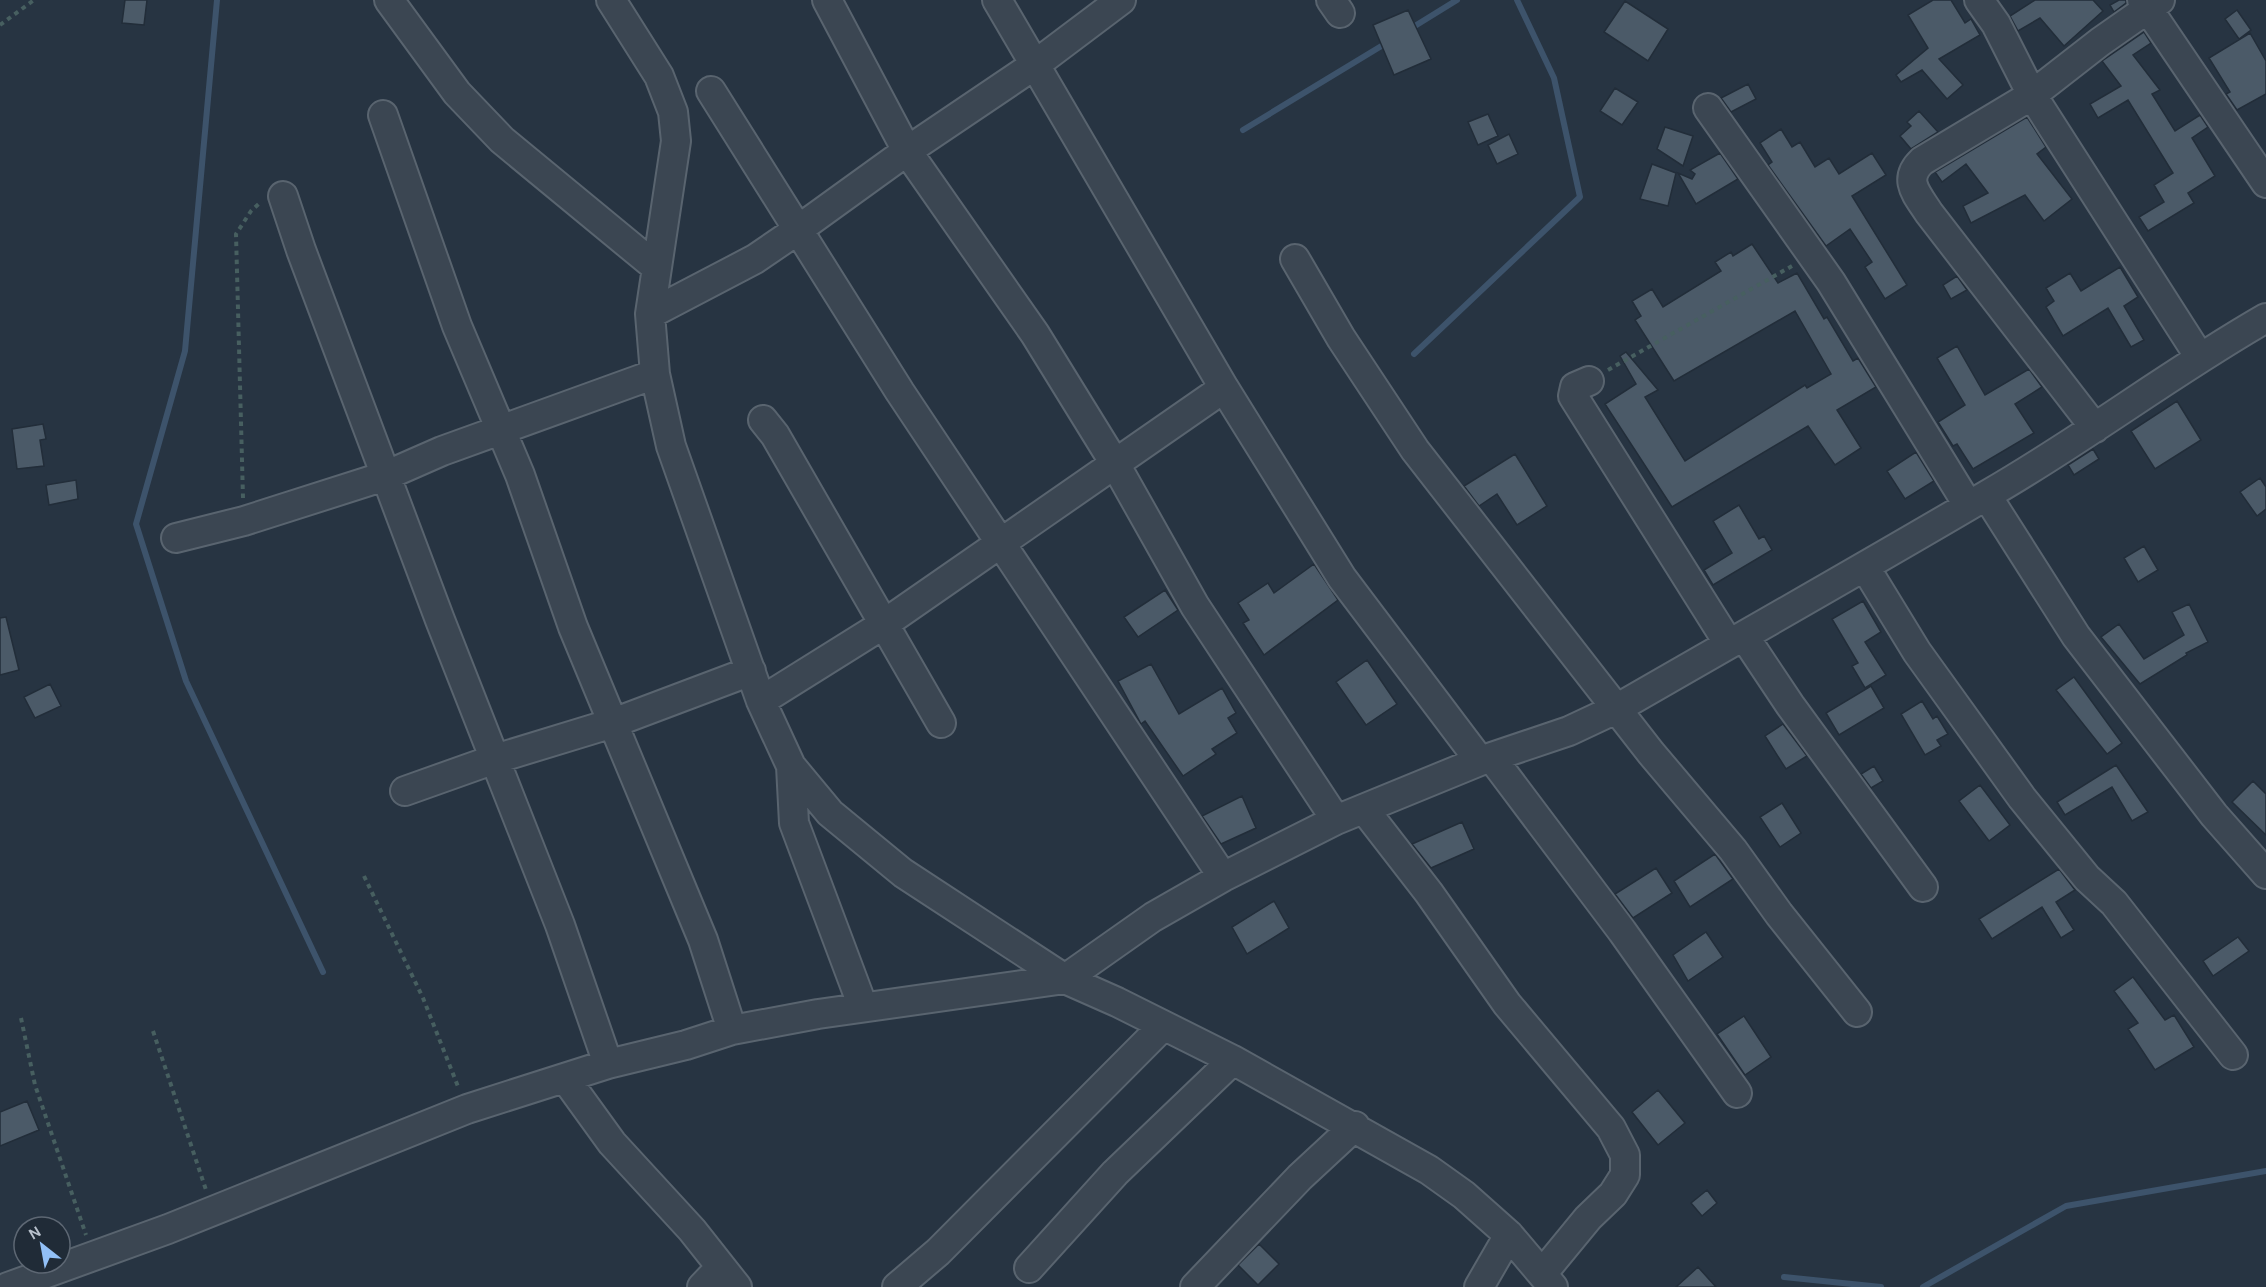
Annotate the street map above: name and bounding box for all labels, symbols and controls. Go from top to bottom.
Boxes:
north arrow [12,1215,72,1275]
text: N [25,1221,44,1244]

